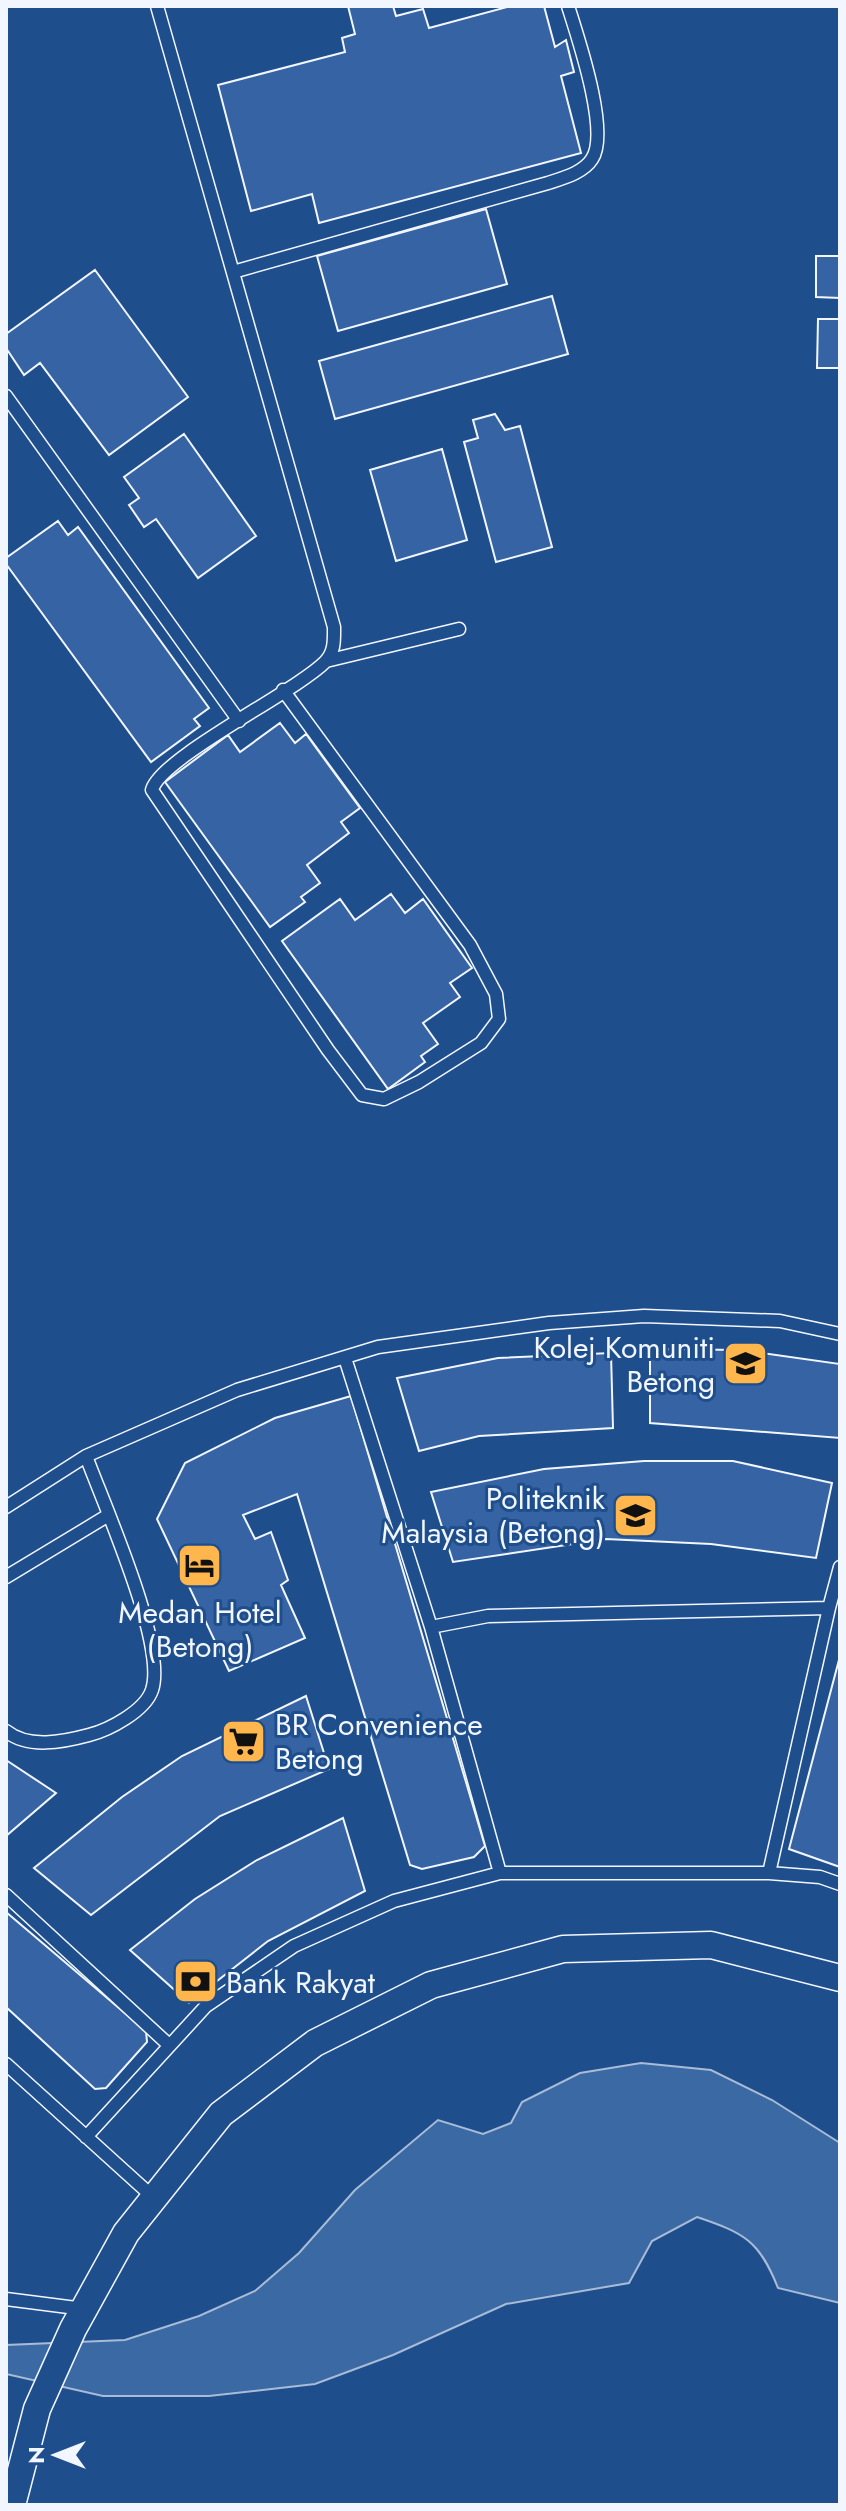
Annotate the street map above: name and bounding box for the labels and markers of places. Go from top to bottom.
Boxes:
place label: Kolej Komuniti Betong [534,1326,715,1403]
school or university icon: Kolej Komuniti Betong [722,1340,770,1388]
place label: Politeknik Malaysia (Betong) [381,1477,606,1554]
school or university icon: Politeknik Malaysia (Betong) [612,1491,660,1539]
hotel icon: Medan Hotel (Betong) [176,1542,224,1590]
place label: Medan Hotel (Betong) [118,1591,282,1668]
place label: BR Convenience Betong [275,1703,483,1780]
supermarket icon: BR Convenience Betong [220,1717,268,1765]
bank icon: Bank Rakyat [171,1958,219,2006]
place label: Bank Rakyat [226,1961,376,2004]

